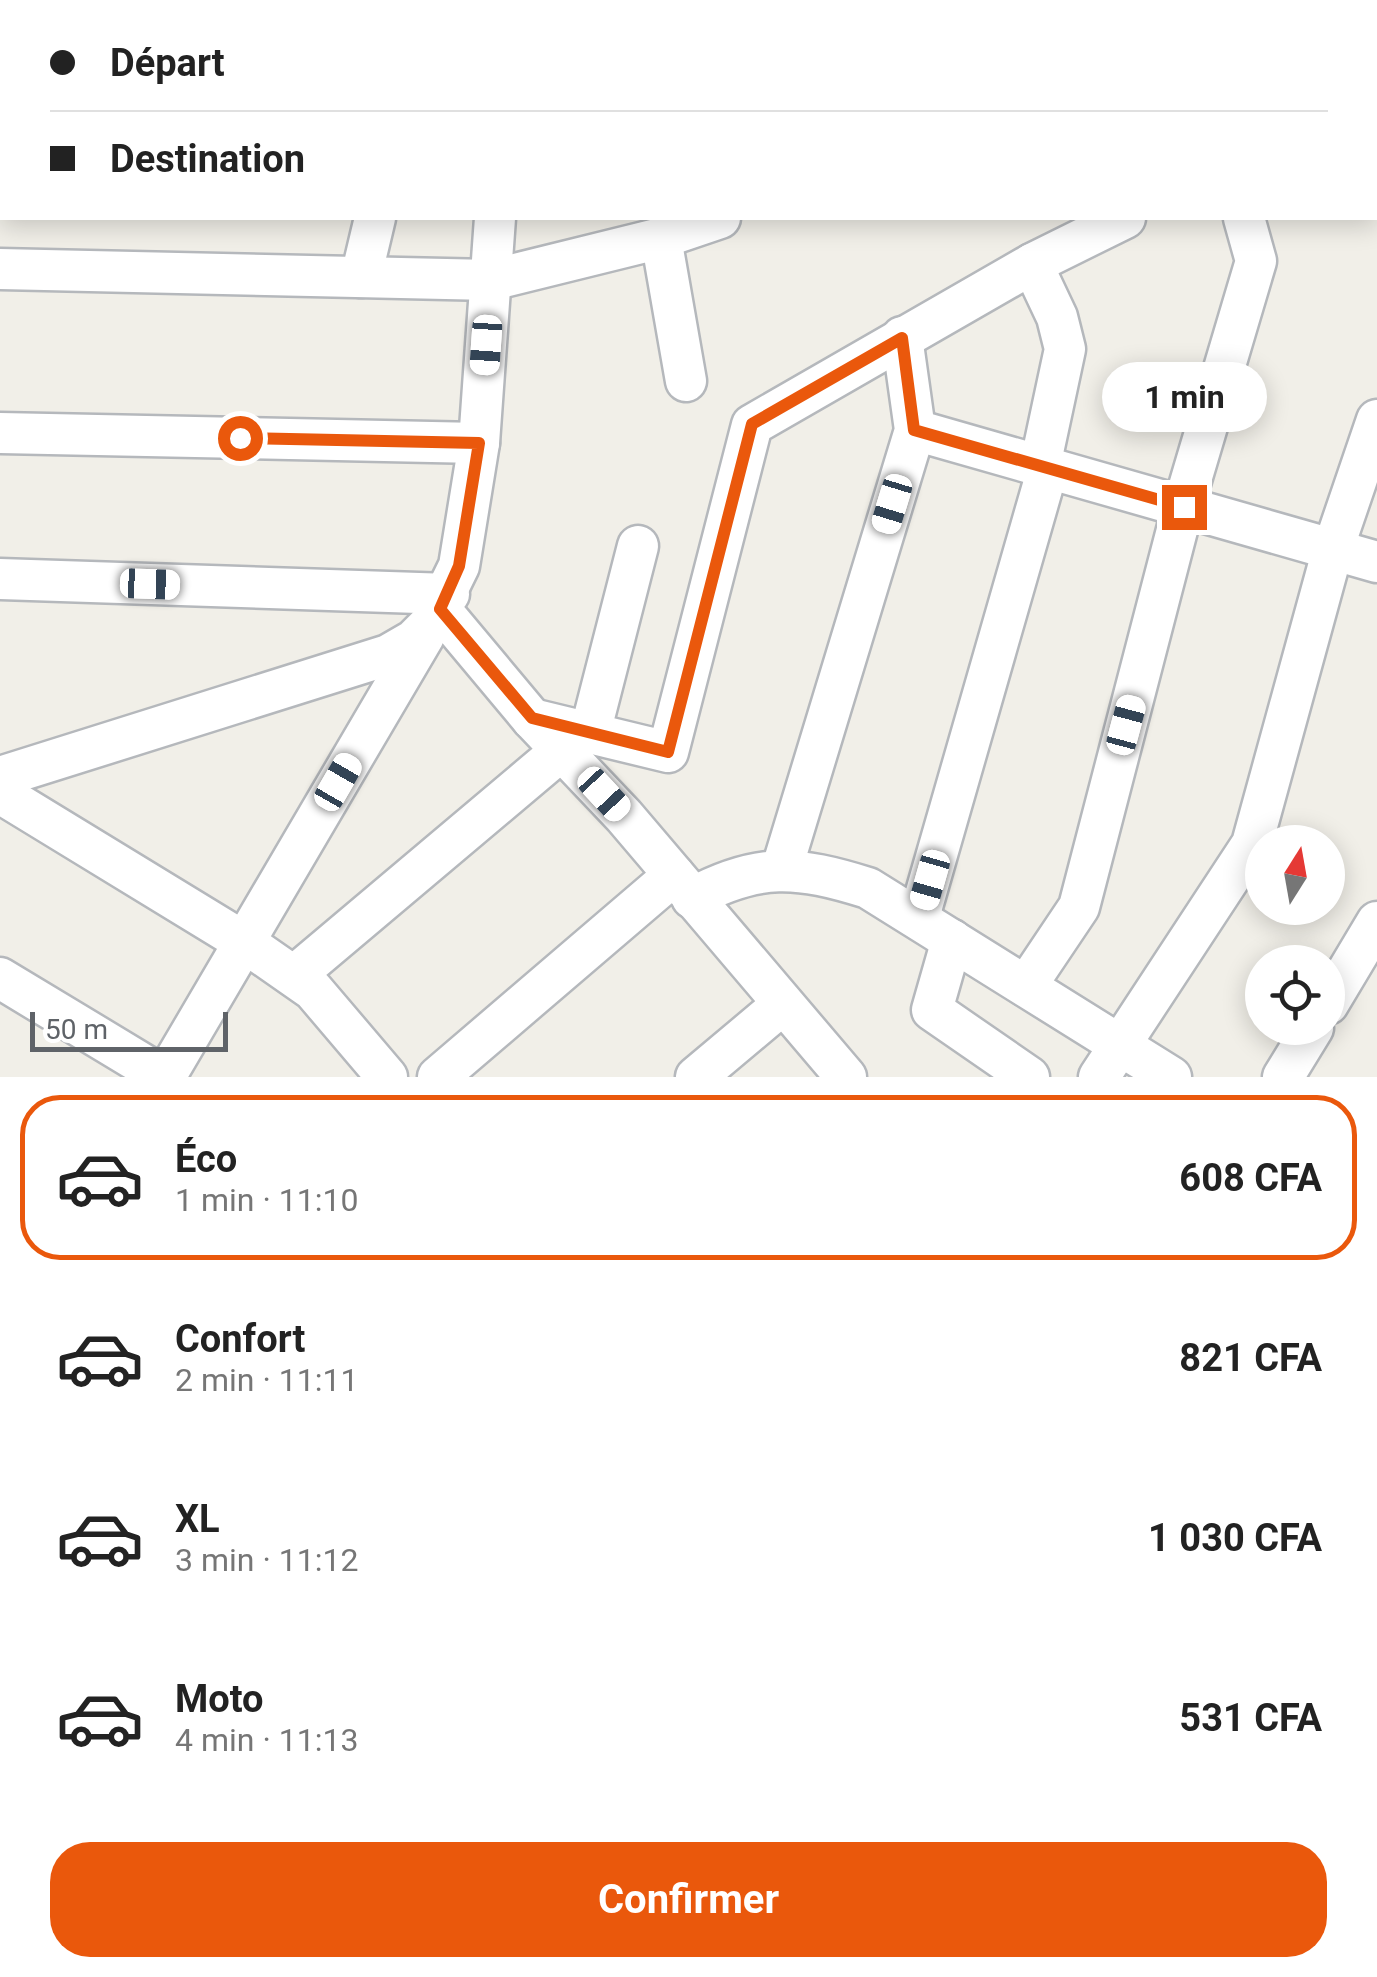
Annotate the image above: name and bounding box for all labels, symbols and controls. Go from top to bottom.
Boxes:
text: Départ [110,41,225,85]
text: Destination [110,137,305,181]
car [469,314,503,376]
callout: 1 min [1102,362,1266,432]
text: 1 min [1144,378,1225,416]
route start [218,416,263,461]
car [869,471,915,537]
route end [1162,485,1207,530]
car [119,568,181,600]
car [1104,692,1148,758]
car [310,749,366,815]
car [573,762,635,826]
north arrow [1245,825,1345,925]
map controls [1245,825,1345,1045]
car [907,847,953,913]
button: locate [1245,945,1345,1045]
scale bar [30,1007,228,1052]
text: 50 m [45,1013,108,1046]
icon: car [55,1133,145,1223]
text: Éco [175,1137,237,1181]
text: 608 CFA [1179,1156,1322,1200]
text: 1 min · 11:10 [175,1181,358,1219]
icon: car [55,1313,145,1403]
text: Confort [175,1317,305,1361]
text: 821 CFA [1179,1336,1322,1380]
text: 2 min · 11:11 [175,1361,358,1399]
icon: car [55,1493,145,1583]
text: XL [175,1497,220,1541]
text: 1 030 CFA [1148,1516,1322,1560]
text: 3 min · 11:12 [175,1541,358,1579]
icon: car [55,1673,145,1763]
text: Moto [175,1677,264,1721]
text: 531 CFA [1179,1696,1322,1740]
text: 4 min · 11:13 [175,1721,358,1759]
button: Confirmer [50,1842,1327,1957]

